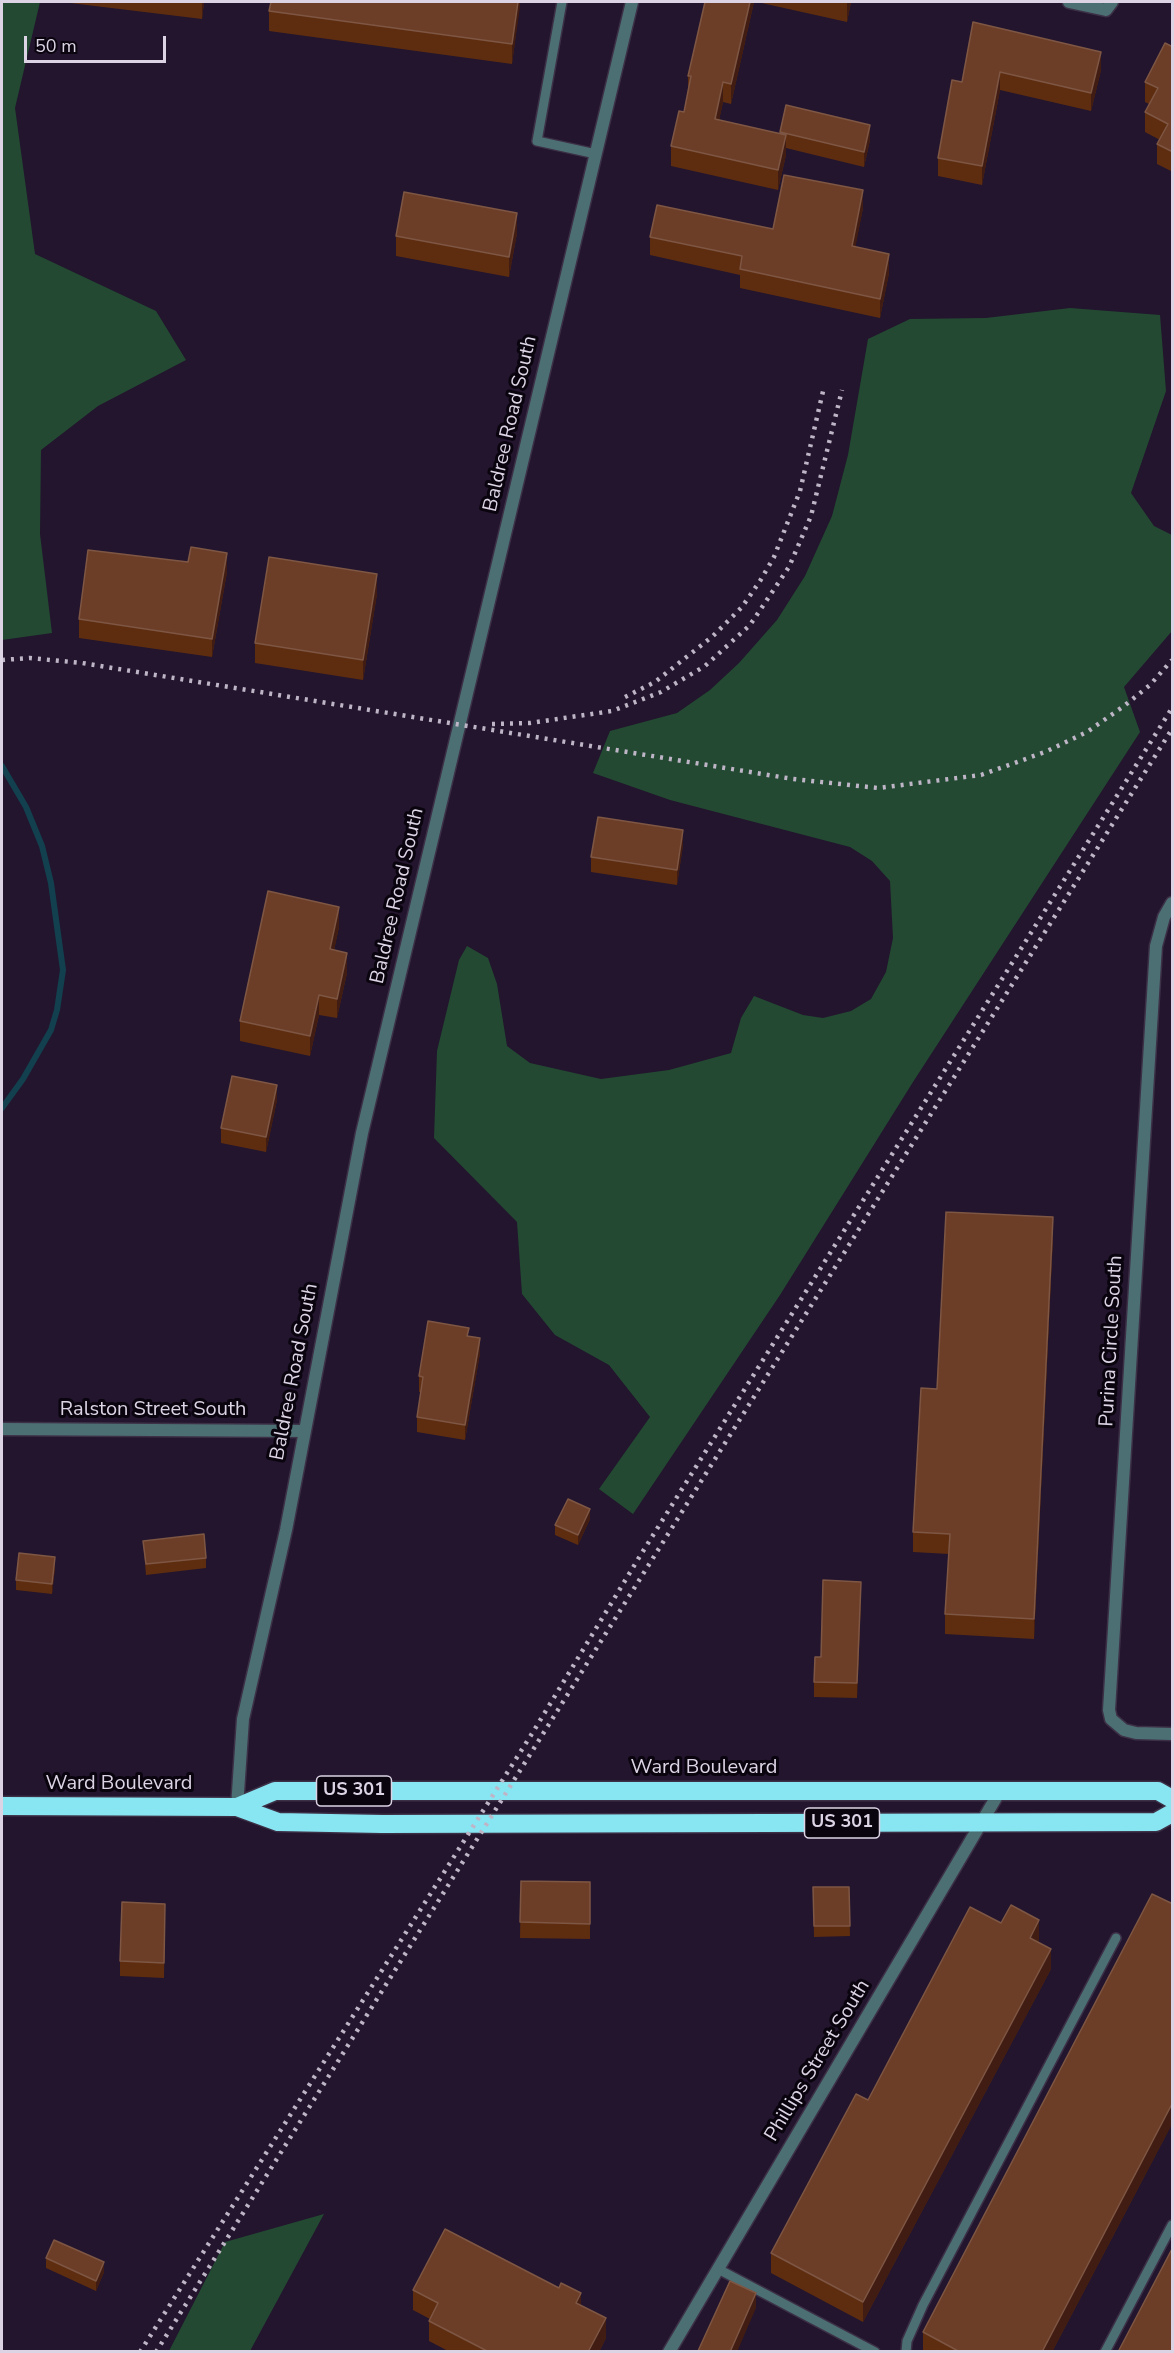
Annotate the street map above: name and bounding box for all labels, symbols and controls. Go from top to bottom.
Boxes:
scale bar [27,24,170,62]
text: 50 m [35,34,77,58]
street label: Baldree Road South [479,334,543,514]
street label: Baldree Road South [366,806,430,986]
street label: Purina Circle South [1096,1255,1128,1427]
street label: Baldree Road South [266,1281,324,1463]
street label: Ralston Street South [60,1398,246,1422]
street label: Ward Boulevard [631,1756,777,1780]
street label: Ward Boulevard [46,1772,192,1796]
road number: US 301 [316,1776,392,1806]
road number: US 301 [804,1808,880,1838]
street label: Phillips Street South [760,1976,876,2146]

